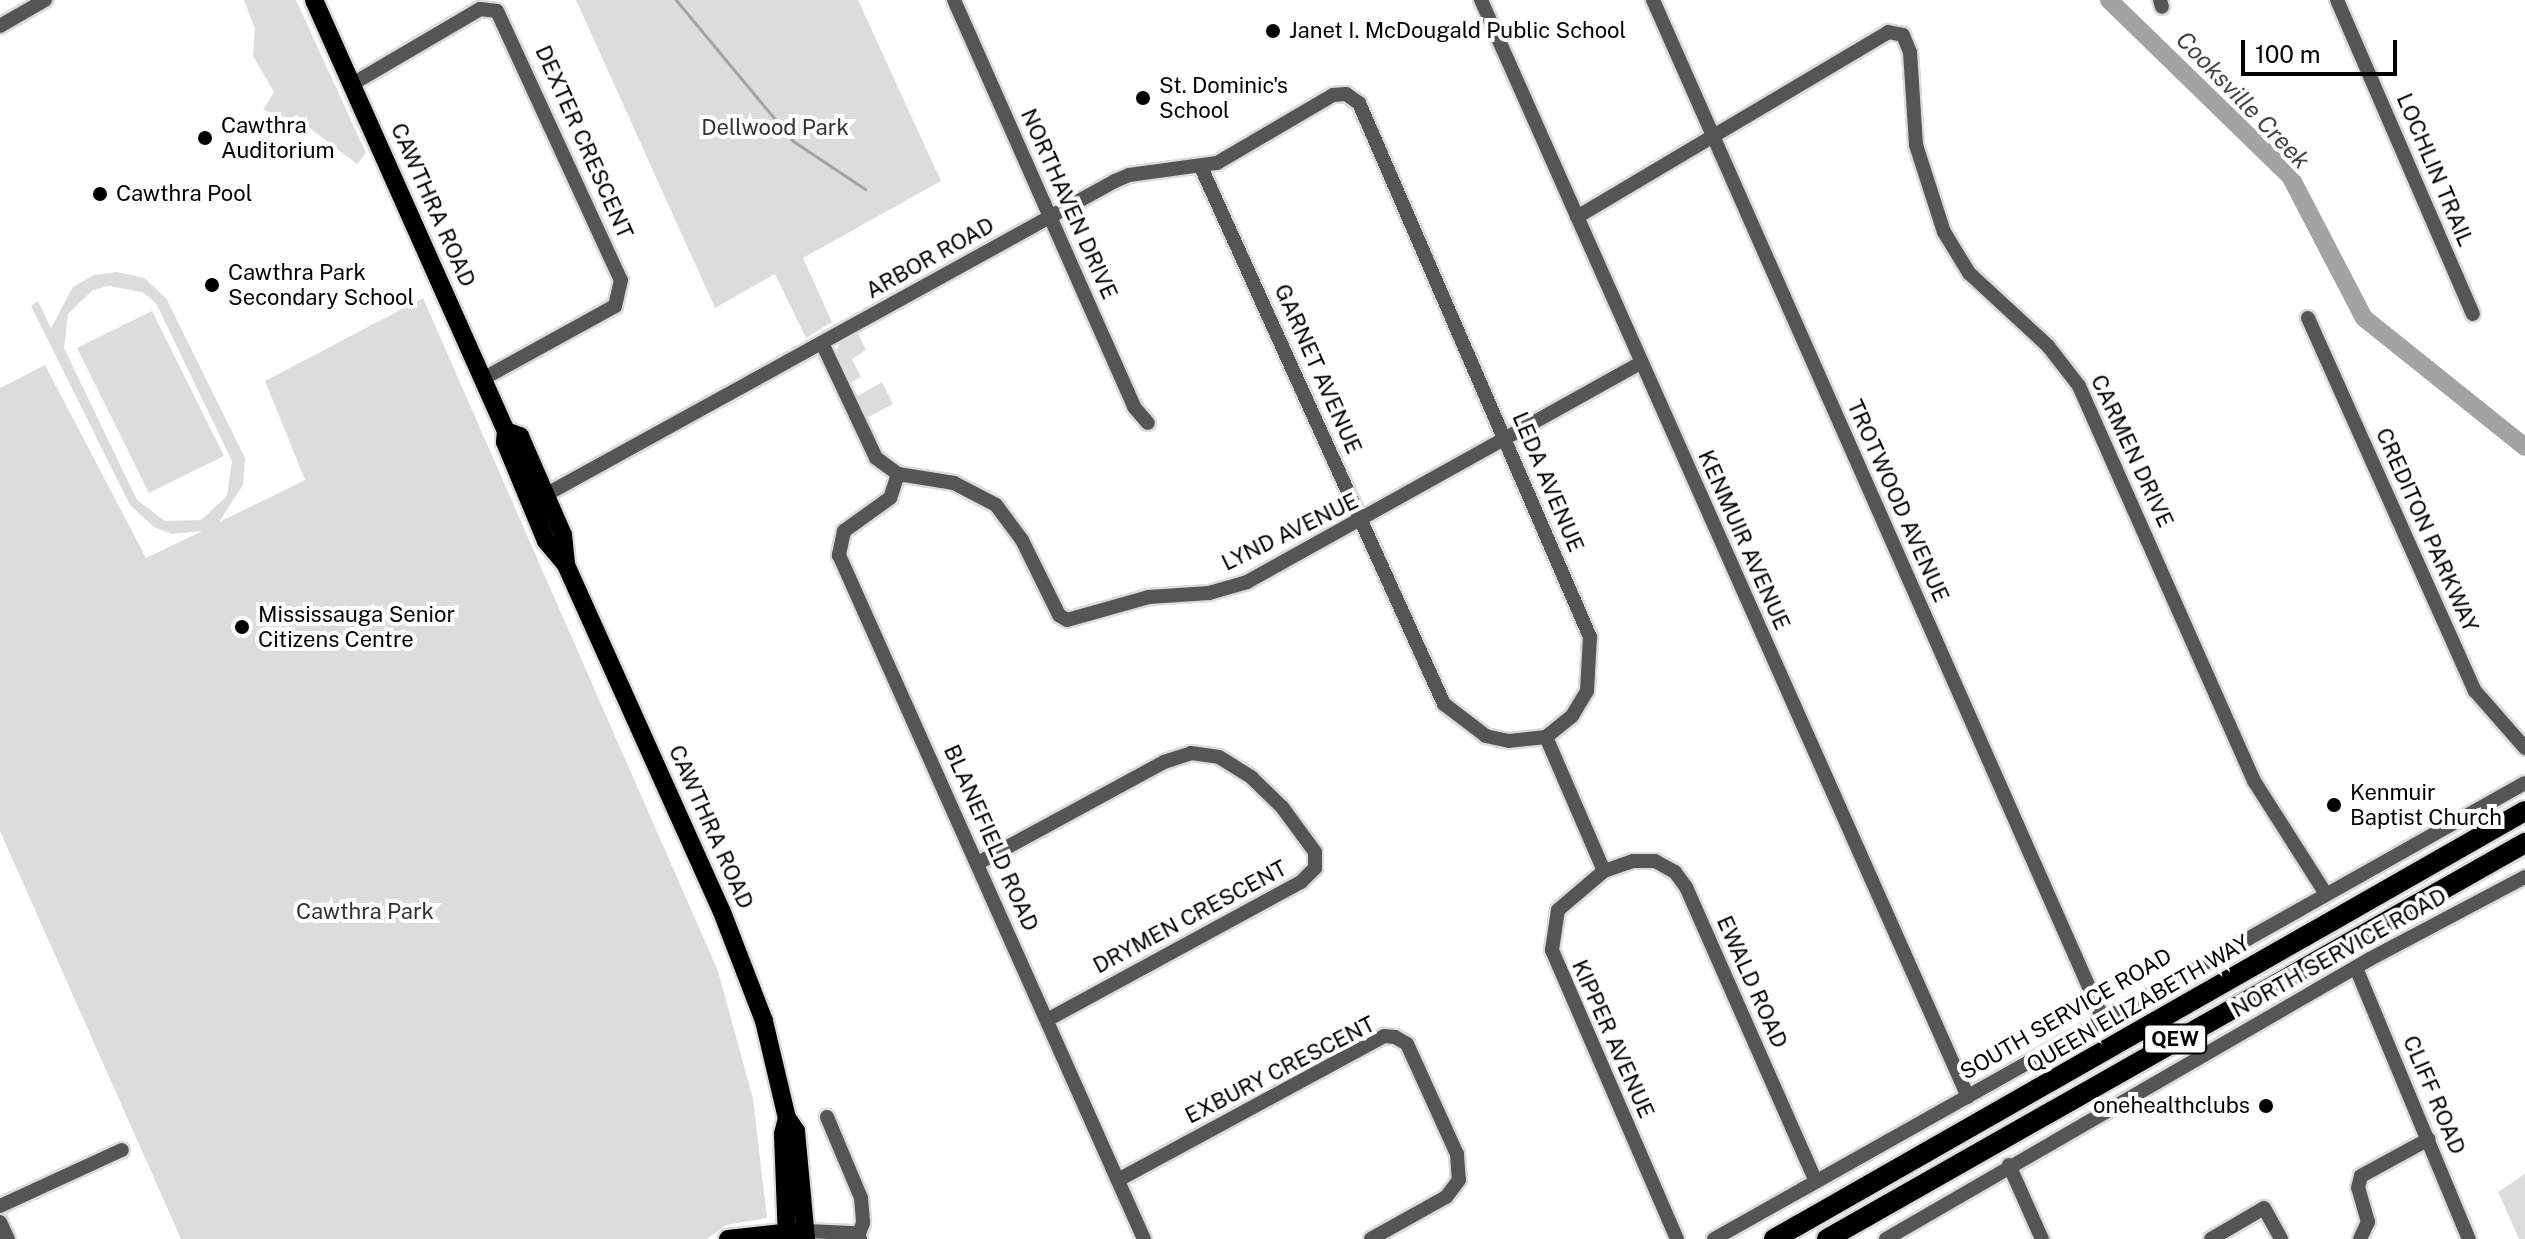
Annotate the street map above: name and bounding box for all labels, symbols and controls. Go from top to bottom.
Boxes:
place label: Janet I. McDougald Public School [1289,18,1626,44]
marker: Janet I. McDougald Public School [1264,22,1282,40]
scale bar [2245,24,2401,74]
water label: Cooksville Creek [2170,25,2316,175]
text: 100 m [2255,40,2321,68]
street label: DEXTER CRESCENT [530,41,638,243]
place label: St. Dominic's School [1159,72,1288,124]
marker: St. Dominic's School [1134,89,1152,107]
street label: LOCHLIN TRAIL [2391,89,2479,251]
street label: NORTHAVEN DRIVE [1015,105,1123,303]
place label: Cawthra Auditorium [221,112,335,164]
park label: Dellwood Park [701,115,849,141]
street label: CAWTHRA ROAD [385,119,481,291]
marker: Cawthra Auditorium [196,129,214,147]
place label: Cawthra Pool [116,181,252,207]
marker: Cawthra Pool [91,185,109,203]
street label: ARBOR ROAD [861,212,999,304]
place label: Cawthra Park Secondary School [228,259,414,310]
marker: Cawthra Park Secondary School [203,276,221,294]
street label: GARNET AVENUE [1269,280,1367,458]
street label: CARMEN DRIVE [2085,370,2179,532]
street label: TROTWOOD AVENUE [1841,396,1955,606]
street label: LEDA AVENUE [1507,408,1589,556]
street label: CREDITON PARKWAY [2370,424,2484,636]
street label: KENMUIR AVENUE [1693,446,1795,634]
street label: LYND AVENUE [1217,488,1363,576]
place label: Mississauga Senior Citizens Centre [258,601,455,652]
marker: Mississauga Senior Citizens Centre [233,618,251,636]
street label: CAWTHRA ROAD [663,741,759,913]
street label: BLANEFIELD ROAD [938,741,1044,935]
place label: Kenmuir Baptist Church [2350,779,2502,830]
marker: Kenmuir Baptist Church [2325,796,2343,814]
street label: DRYMEN CRESCENT [1089,855,1291,979]
street label: NORTH SERVICE ROAD [2227,883,2451,1023]
park label: Cawthra Park [296,899,434,925]
street label: EWALD ROAD [1711,912,1793,1052]
street label: QUEEN ELIZABETH WAY [2022,929,2254,1079]
street label: SOUTH SERVICE ROAD [1956,943,2176,1085]
street label: KIPPER AVENUE [1566,956,1660,1122]
street label: EXBURY CRESCENT [1181,1011,1379,1129]
road number: QEW [2143,1023,2207,1055]
street label: CLIFF ROAD [2397,1032,2471,1158]
place label: onehealthclubs [2093,1093,2250,1119]
marker: onehealthclubs [2257,1097,2275,1115]

